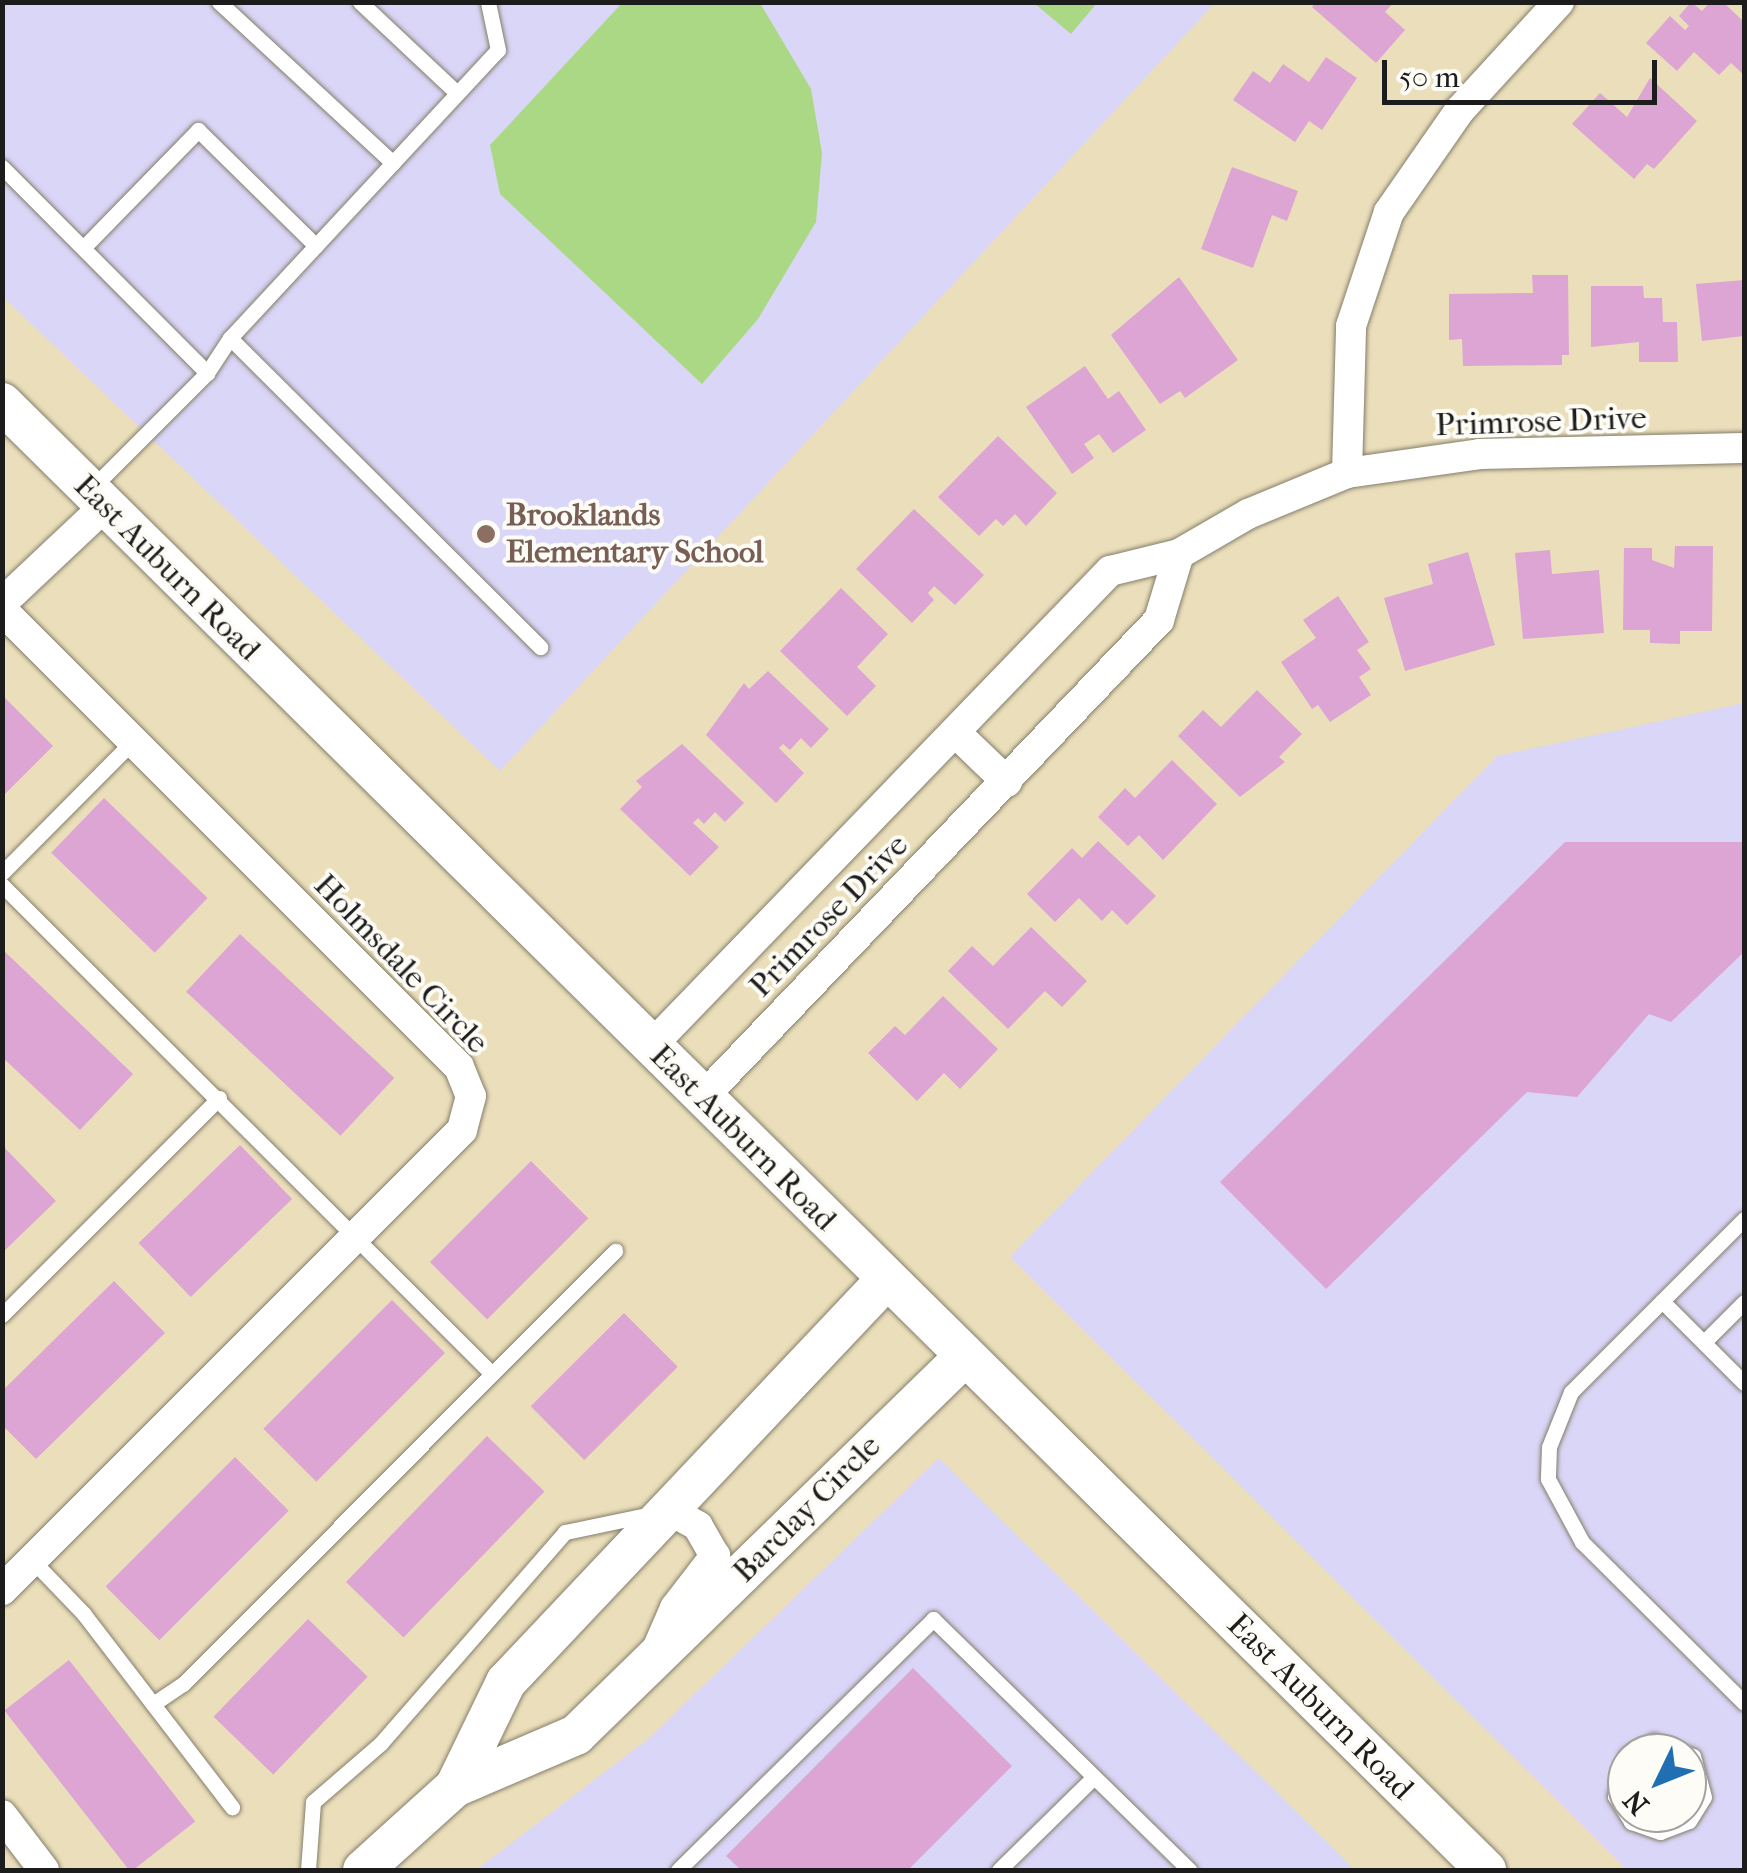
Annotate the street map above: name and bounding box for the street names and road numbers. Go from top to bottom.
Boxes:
street label: Primrose Drive [1435,399,1647,445]
street label: East Auburn Road [66,467,268,669]
street label: Primrose Drive [742,827,916,1005]
street label: Holmsdale Circle [306,866,496,1062]
street label: East Auburn Road [642,1037,844,1239]
street label: Barclay Circle [725,1427,889,1591]
street label: East Auburn Road [1219,1606,1421,1808]

